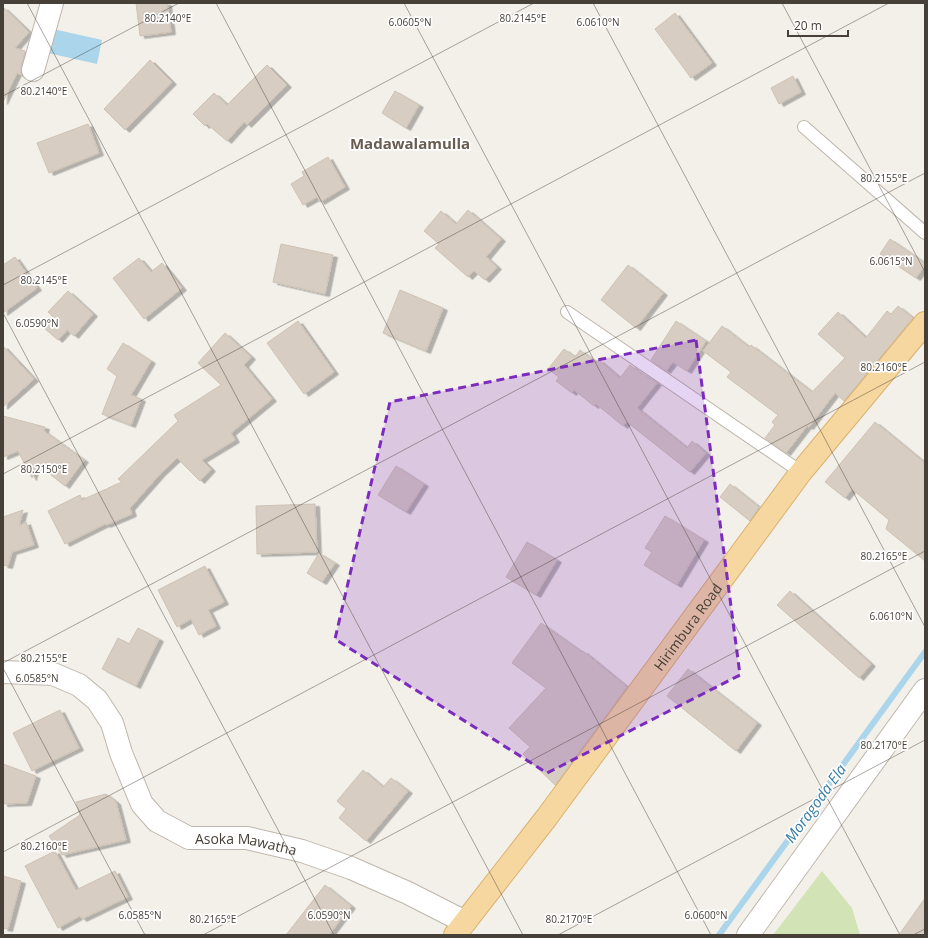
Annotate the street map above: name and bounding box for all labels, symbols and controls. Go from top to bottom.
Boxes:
text: 80.2140°E [145,11,191,25]
text: 80.2145°E [500,11,546,25]
scale bar [788,12,848,38]
text: 6.0605°N [388,15,432,29]
text: 6.0610°N [576,15,620,29]
text: 20 m [794,17,822,34]
text: 80.2140°E [21,84,67,98]
district label: Madawalamulla [350,133,470,153]
text: 80.2155°E [861,171,907,185]
text: 6.0615°N [869,254,913,268]
text: 80.2145°E [21,273,67,287]
text: 6.0590°N [15,316,59,330]
text: 80.2160°E [861,360,907,374]
text: 80.2150°E [21,462,67,476]
text: 80.2165°E [861,549,907,563]
street label: Hirimbura Road [649,579,726,674]
text: 6.0610°N [869,609,913,623]
text: 80.2155°E [21,651,67,665]
text: 6.0585°N [15,671,59,685]
text: 80.2170°E [861,738,907,752]
water label: Moragoda Ela [780,759,851,846]
street label: Asoka Mawatha [195,829,299,859]
text: 80.2160°E [21,839,67,853]
text: 6.0585°N [118,908,162,922]
text: 6.0590°N [307,908,351,922]
text: 6.0600°N [684,908,728,922]
text: 80.2165°E [190,912,236,926]
text: 80.2170°E [546,912,592,926]

